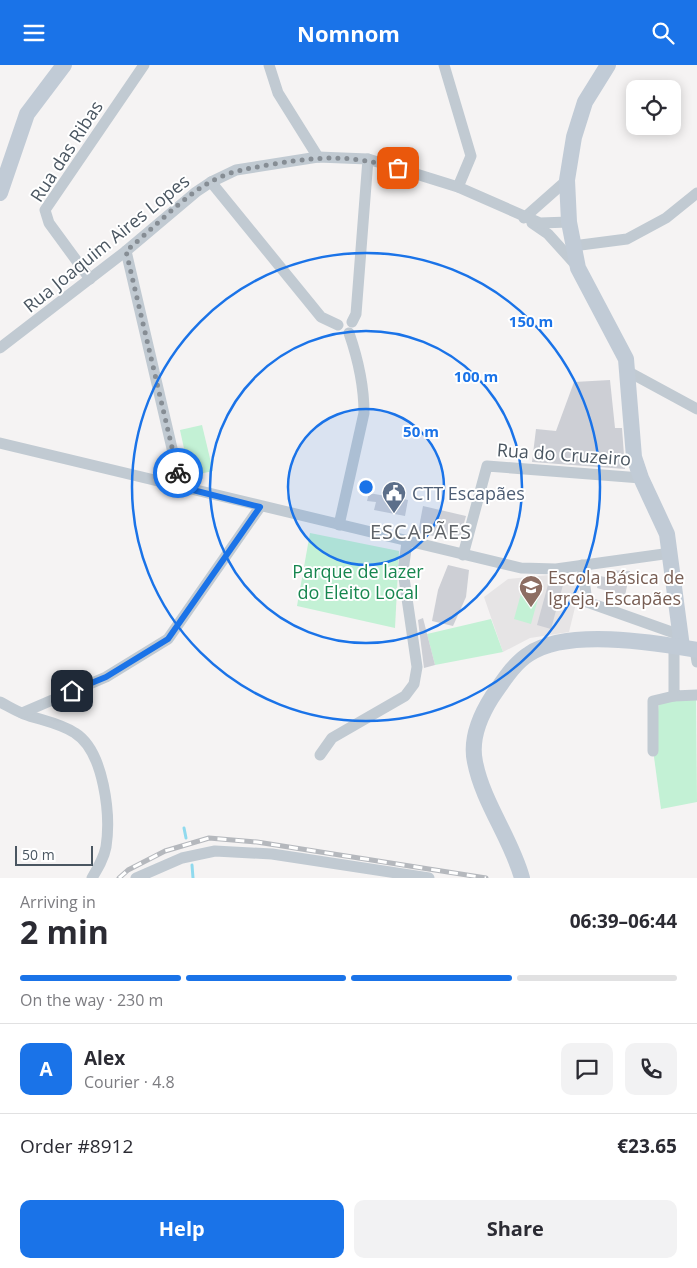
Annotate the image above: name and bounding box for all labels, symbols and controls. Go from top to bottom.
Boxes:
text: Nomnom [297,18,400,48]
icon: menu [20,19,48,47]
icon: search [649,19,677,47]
map controls [626,80,681,135]
button: locate [626,80,681,135]
street label: Rua das Ribas [24,96,108,206]
pin [377,147,419,189]
icon: bag [384,154,412,182]
street label: Rua Joaquim Aires Lopes [18,169,194,317]
text: 150 m [509,311,553,331]
text: 100 m [454,366,498,386]
text: 50 m [403,421,439,441]
street label: Rua do Cruzeiro [496,437,632,471]
courier [153,448,203,498]
icon: bike [164,459,192,487]
centre of rings [357,478,375,496]
public building icon: CTT Escapães [381,480,407,514]
place label: CTT Escapães [412,481,525,505]
district label: ESCAPÃES [370,518,472,545]
park label: Parque de lazer do Eleito Local [292,559,424,604]
place label: Escola Básica de Igreja, Escapães [548,565,684,610]
school or university icon: Escola Básica de Igreja, Escapães [518,574,544,608]
pin [51,670,93,712]
icon: home [58,677,86,705]
scale bar [15,843,92,866]
text: 50 m [22,845,55,864]
text: Arriving in [20,891,96,913]
text: 06:39–06:44 [570,908,677,934]
text: 2 min [20,910,109,953]
text: On the way · 230 m [20,989,163,1011]
button: chat [561,1043,613,1095]
button: phone [625,1043,677,1095]
text: Alex [84,1045,125,1071]
text: A [39,1056,53,1082]
text: Courier · 4.8 [84,1071,175,1093]
text: Order #8912 [20,1133,133,1159]
text: €23.65 [617,1133,677,1159]
button: Help [20,1200,344,1258]
button: Share [354,1200,677,1258]

